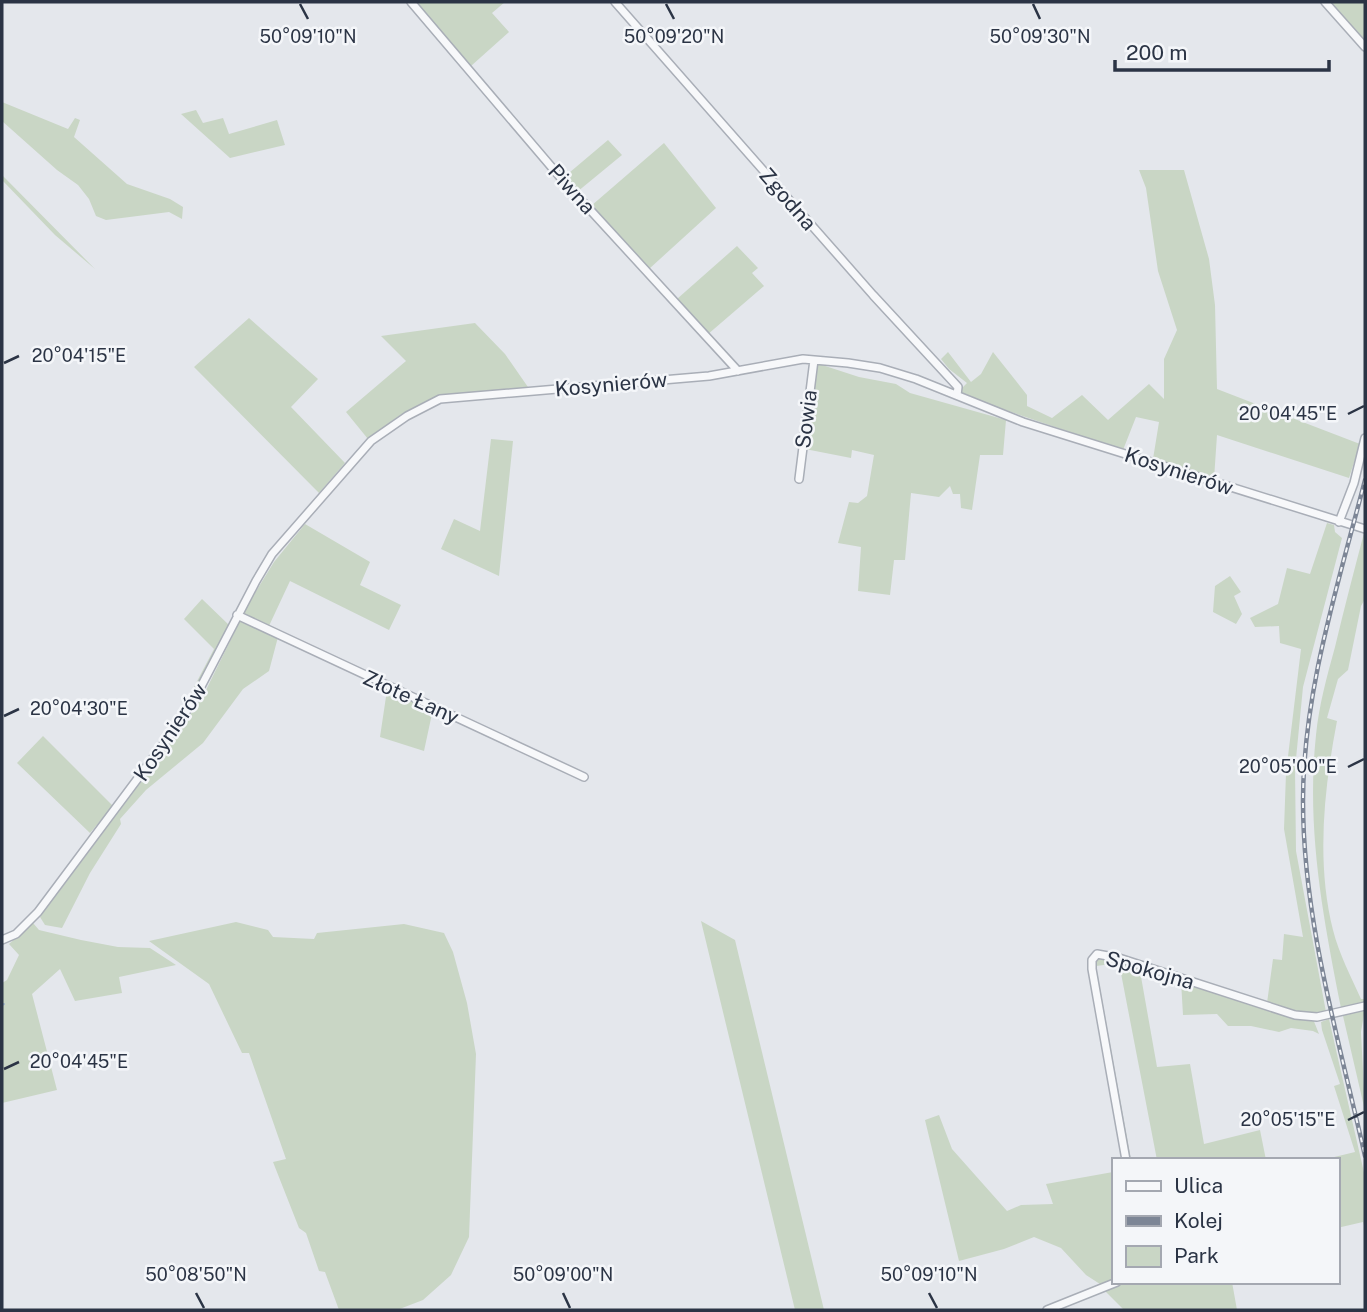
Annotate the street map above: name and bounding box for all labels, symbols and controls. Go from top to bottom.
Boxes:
text: 50°09'10"N [259,26,357,47]
text: 50°09'20"N [624,26,724,47]
text: 50°09'30"N [990,26,1090,47]
scale bar [1115,28,1328,72]
text: 200 m [1126,40,1187,65]
street label: Piwna [543,159,601,219]
street label: Zgodna [754,163,822,235]
text: 20°04'15"E [32,345,126,366]
street label: Kosynierów [554,367,668,401]
street label: Sowia [790,388,822,450]
text: 20°04'45"E [1239,403,1337,424]
street label: Kosynierów [1122,442,1236,500]
street label: Złote Łany [359,665,463,729]
street label: Kosynierów [128,678,212,786]
text: 20°04'30"E [30,698,128,719]
text: 20°05'00"E [1239,756,1337,777]
street label: Spokojna [1103,945,1197,995]
text: 20°04'45"E [30,1051,128,1072]
text: 20°05'15"E [1241,1109,1335,1130]
legend [1112,1158,1339,1284]
text: Ulica [1174,1173,1223,1198]
text: Kolej [1174,1208,1223,1233]
text: Park [1174,1243,1219,1268]
text: 50°08'50"N [145,1264,247,1285]
text: 50°09'00"N [513,1264,613,1285]
text: 50°09'10"N [880,1264,978,1285]

